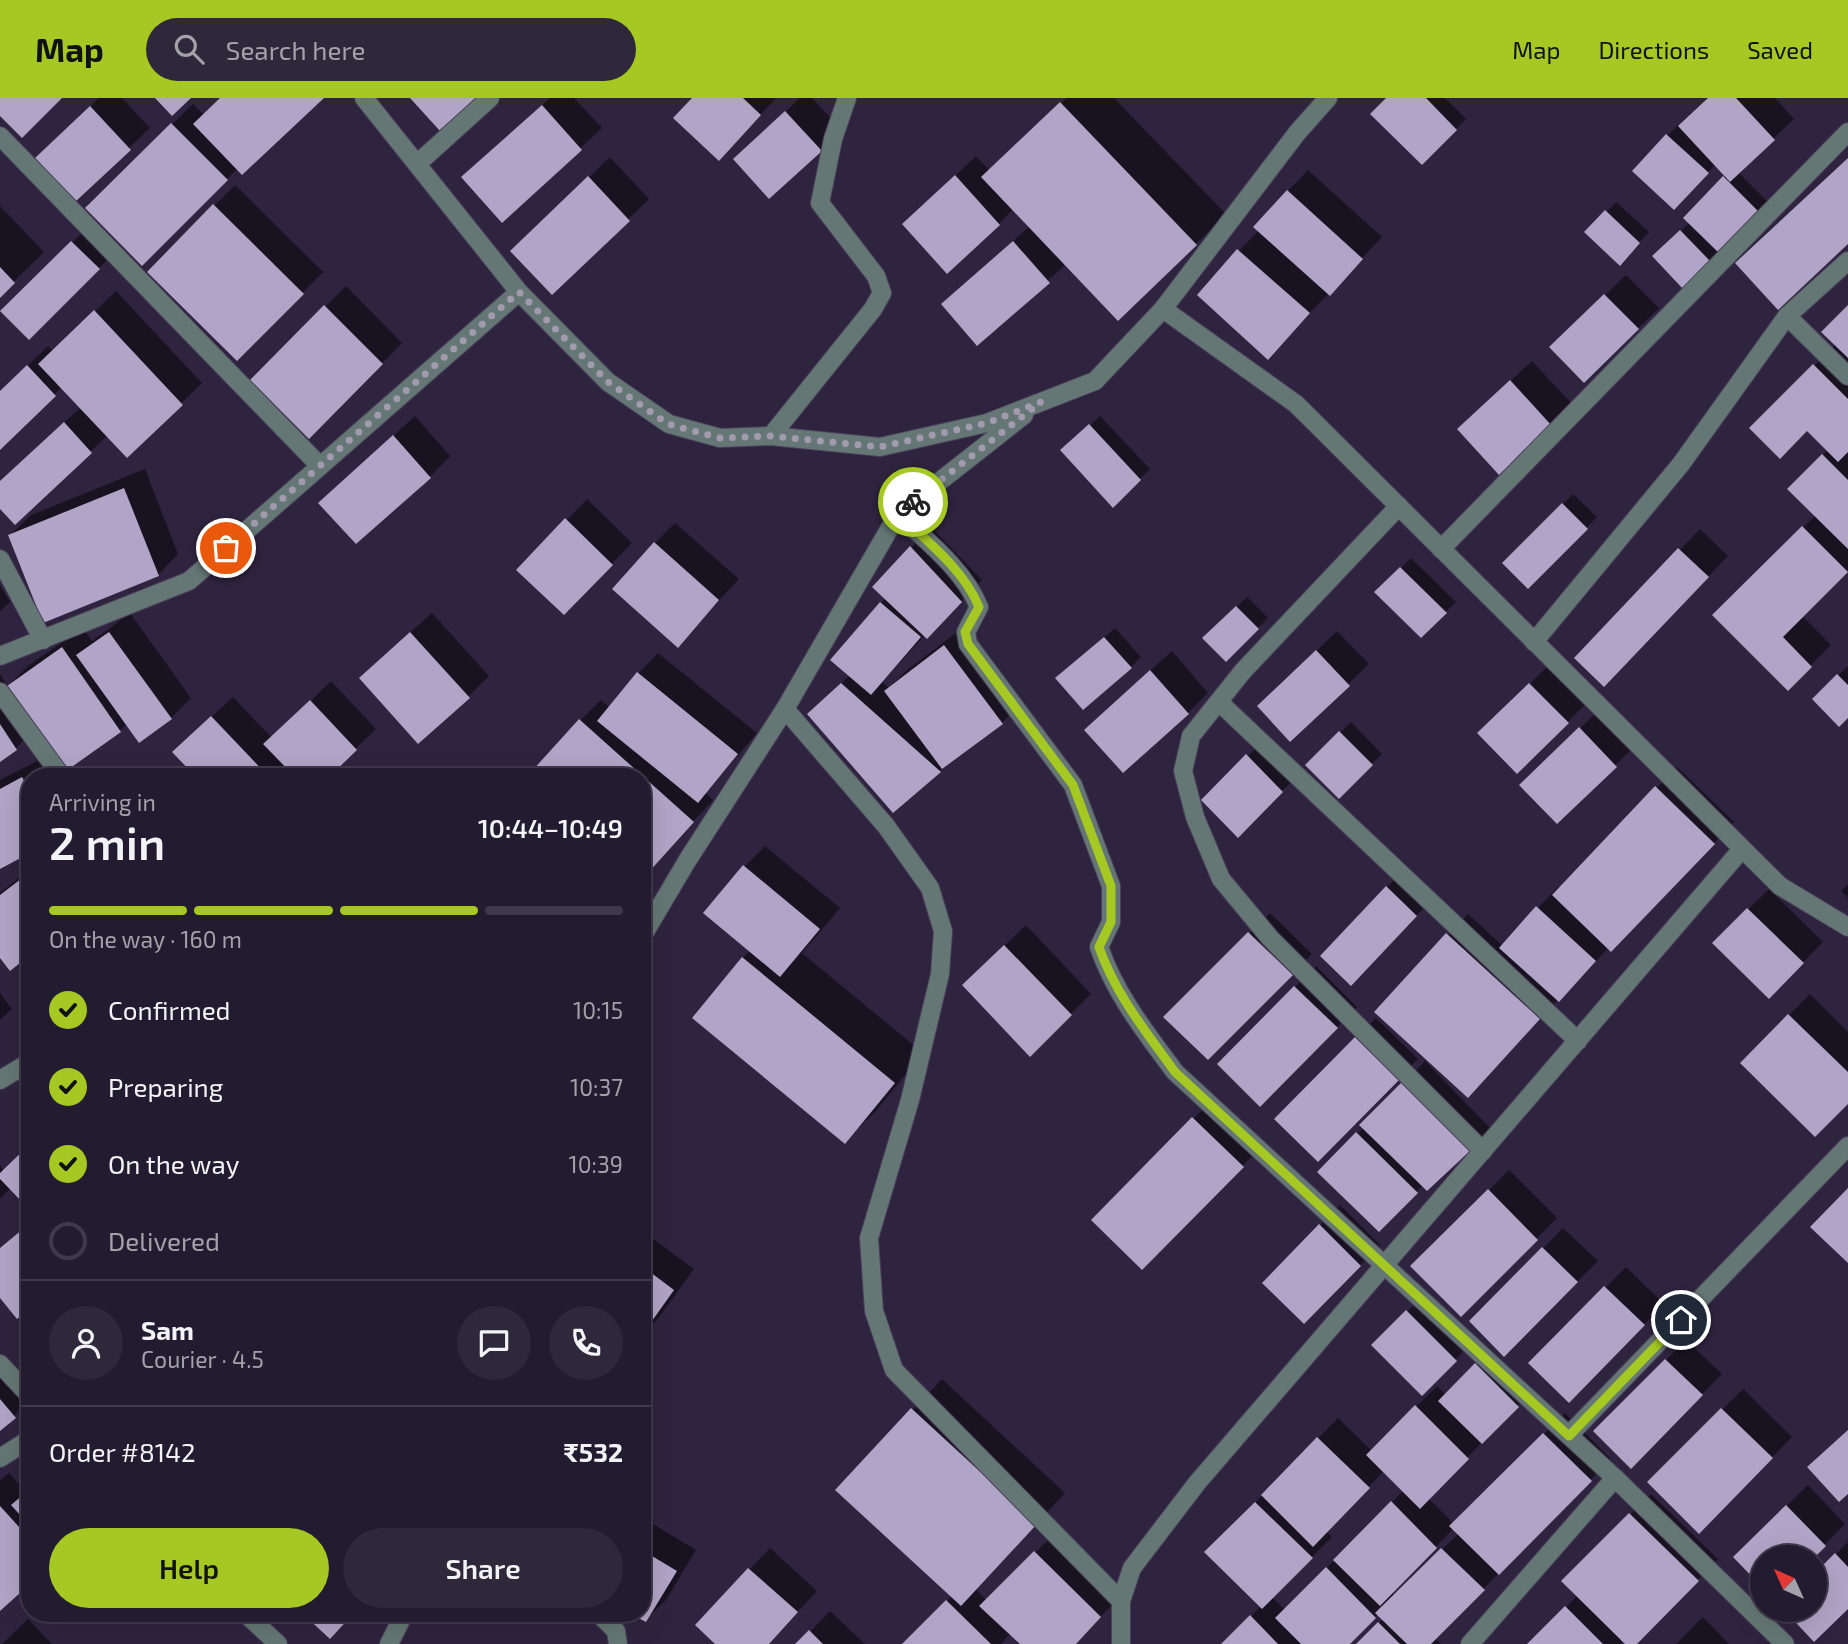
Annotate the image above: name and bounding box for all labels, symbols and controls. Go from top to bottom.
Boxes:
search box [146,18,636,81]
text: Map [35,29,104,69]
icon: search [170,30,208,68]
text: Search here [226,34,365,65]
text: Map [1512,35,1560,64]
text: Directions [1598,35,1709,64]
text: Saved [1747,35,1813,64]
courier [878,467,948,537]
icon: bike [894,483,932,521]
pin [196,518,256,578]
icon: bag [207,529,245,567]
text: Arriving in [49,788,156,816]
text: 10:44–10:49 [478,812,623,843]
text: 2 min [49,814,165,869]
text: On the way · 160 m [49,925,242,953]
icon: check [49,991,87,1029]
text: Confirmed [108,994,231,1025]
text: 10:15 [573,996,623,1024]
icon: check [49,1068,87,1106]
text: Preparing [108,1071,223,1102]
text: 10:37 [570,1073,623,1101]
icon: check [49,1145,87,1183]
text: On the way [108,1148,239,1179]
text: 10:39 [569,1150,623,1178]
text: Delivered [108,1225,220,1256]
pin [1651,1290,1711,1350]
icon: home [1662,1301,1700,1339]
button: person [49,1306,123,1380]
button: chat [457,1306,531,1380]
button: phone [549,1306,623,1380]
text: Sam [141,1314,194,1345]
text: Courier · 4.5 [141,1345,264,1373]
text: Order #8142 [49,1436,196,1467]
text: ₹532 [563,1436,623,1467]
button: Help [49,1528,329,1608]
button: Share [343,1528,623,1608]
north arrow [1750,1545,1827,1622]
map controls [1750,1545,1827,1622]

